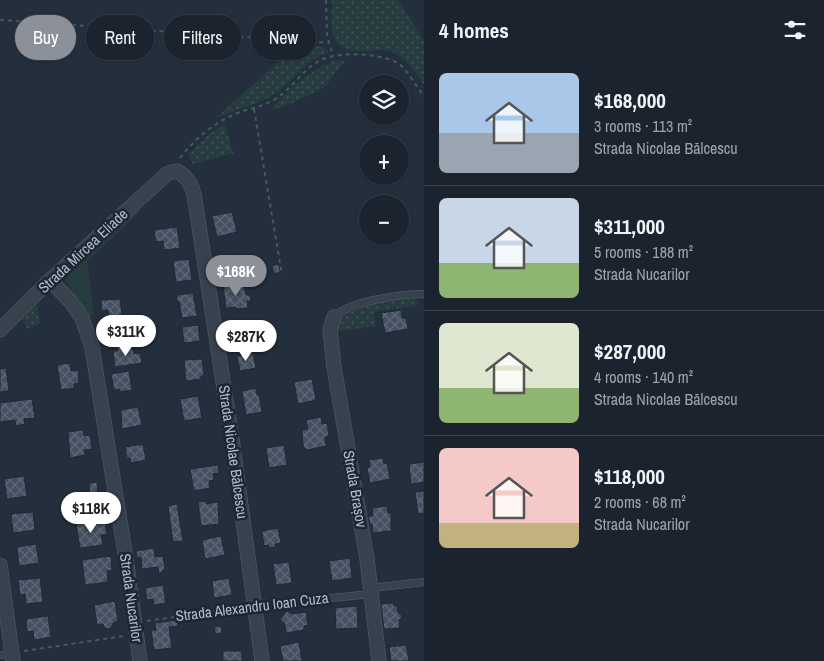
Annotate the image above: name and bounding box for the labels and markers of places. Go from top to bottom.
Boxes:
pin: $168K [201,254,271,297]
pin: $311K [91,314,161,357]
pin: $287K [211,320,281,362]
pin: $118K [56,492,126,534]

